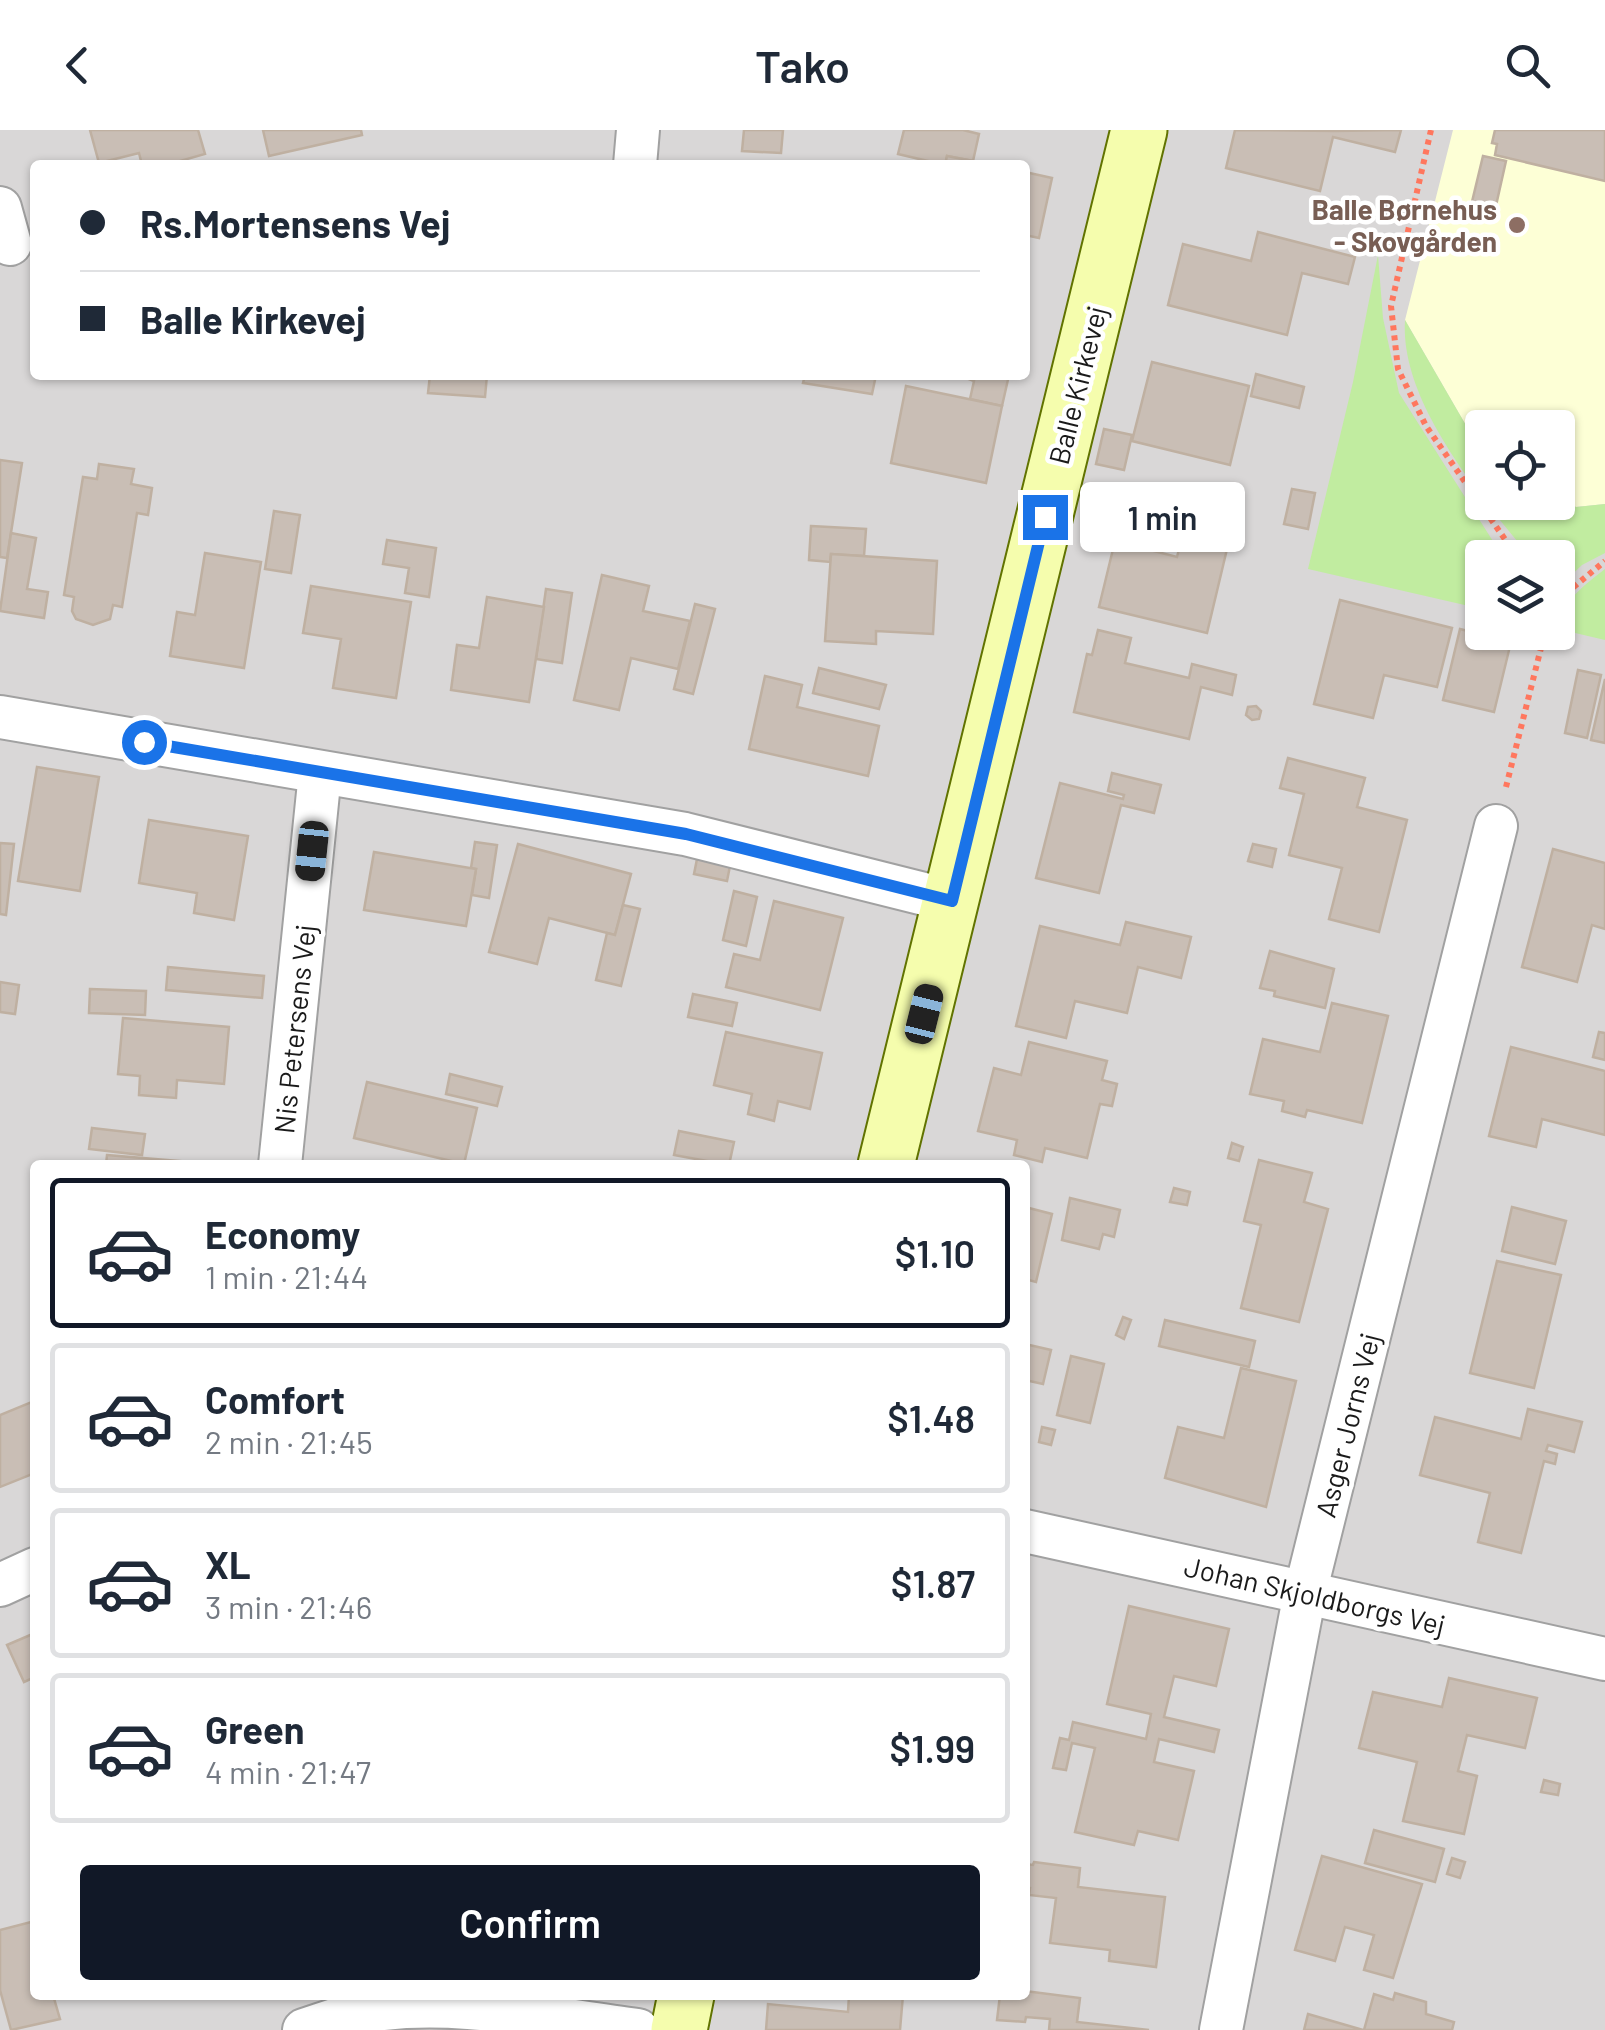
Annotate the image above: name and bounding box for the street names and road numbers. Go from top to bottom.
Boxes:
street label: Balle Kirkevej [1041,302,1113,468]
street label: Nis Petersens Vej [266,923,322,1135]
street label: Asger Jorns Vej [1308,1329,1386,1521]
street label: Johan Skjoldborgs Vej [1181,1548,1449,1642]

